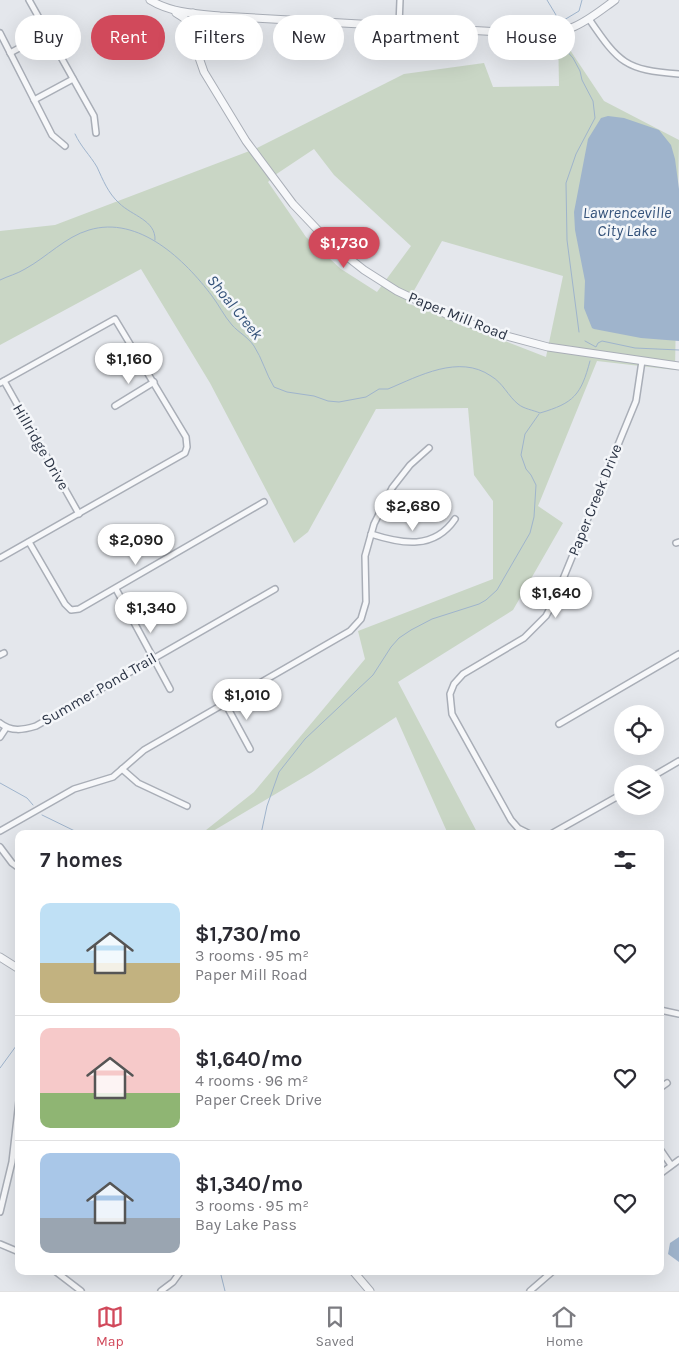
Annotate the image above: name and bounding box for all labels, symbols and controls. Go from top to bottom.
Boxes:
chip: Buy [15,15,81,60]
chip: Rent [91,15,165,60]
chip: Filters [175,15,263,60]
chip: New [273,15,344,60]
chip: Apartment [354,15,478,60]
chip: House [488,15,575,60]
water label: Lawrenceville City Lake [583,203,672,240]
pin: $1,730 [303,226,385,269]
text: $1,730 [320,233,368,252]
water label: Shoal Creek [203,271,267,344]
street label: Paper Mill Road [406,288,510,344]
pin: $1,160 [88,342,170,385]
text: $1,160 [106,349,152,368]
street label: Hillridge Drive [9,401,73,493]
street label: Paper Creek Drive [564,441,626,559]
pin: $2,680 [372,490,454,532]
text: $2,680 [386,496,440,515]
pin: $2,090 [95,524,177,566]
text: $2,090 [109,530,163,549]
pin: $1,640 [515,576,597,619]
text: $1,640 [531,583,581,602]
pin: $1,340 [110,592,192,634]
text: $1,340 [126,598,176,617]
street label: Summer Pond Trail [38,649,160,729]
pin: $1,010 [206,678,288,721]
text: $1,010 [224,685,270,704]
map controls [614,705,664,815]
button: locate [614,705,664,755]
button: layers [614,765,664,815]
icon: filters [611,846,639,874]
text: 7 homes [40,848,123,872]
text: $1,730/mo [195,922,301,946]
icon: home [80,923,140,983]
icon: heart [611,939,639,967]
text: 3 rooms · 95 m² [195,946,309,965]
text: Paper Mill Road [195,965,308,984]
text: $1,640/mo [195,1047,303,1071]
icon: home [80,1048,140,1108]
icon: heart [611,1064,639,1092]
text: 4 rooms · 96 m² [195,1071,308,1090]
text: Paper Creek Drive [195,1090,322,1109]
text: $1,340/mo [195,1172,303,1196]
icon: home [80,1173,140,1233]
icon: heart [611,1189,639,1217]
text: 3 rooms · 95 m² [195,1196,309,1215]
text: Bay Lake Pass [195,1215,297,1234]
tab: Map [96,1303,124,1350]
tab: Saved [315,1303,354,1350]
tab: Home [546,1303,583,1350]

